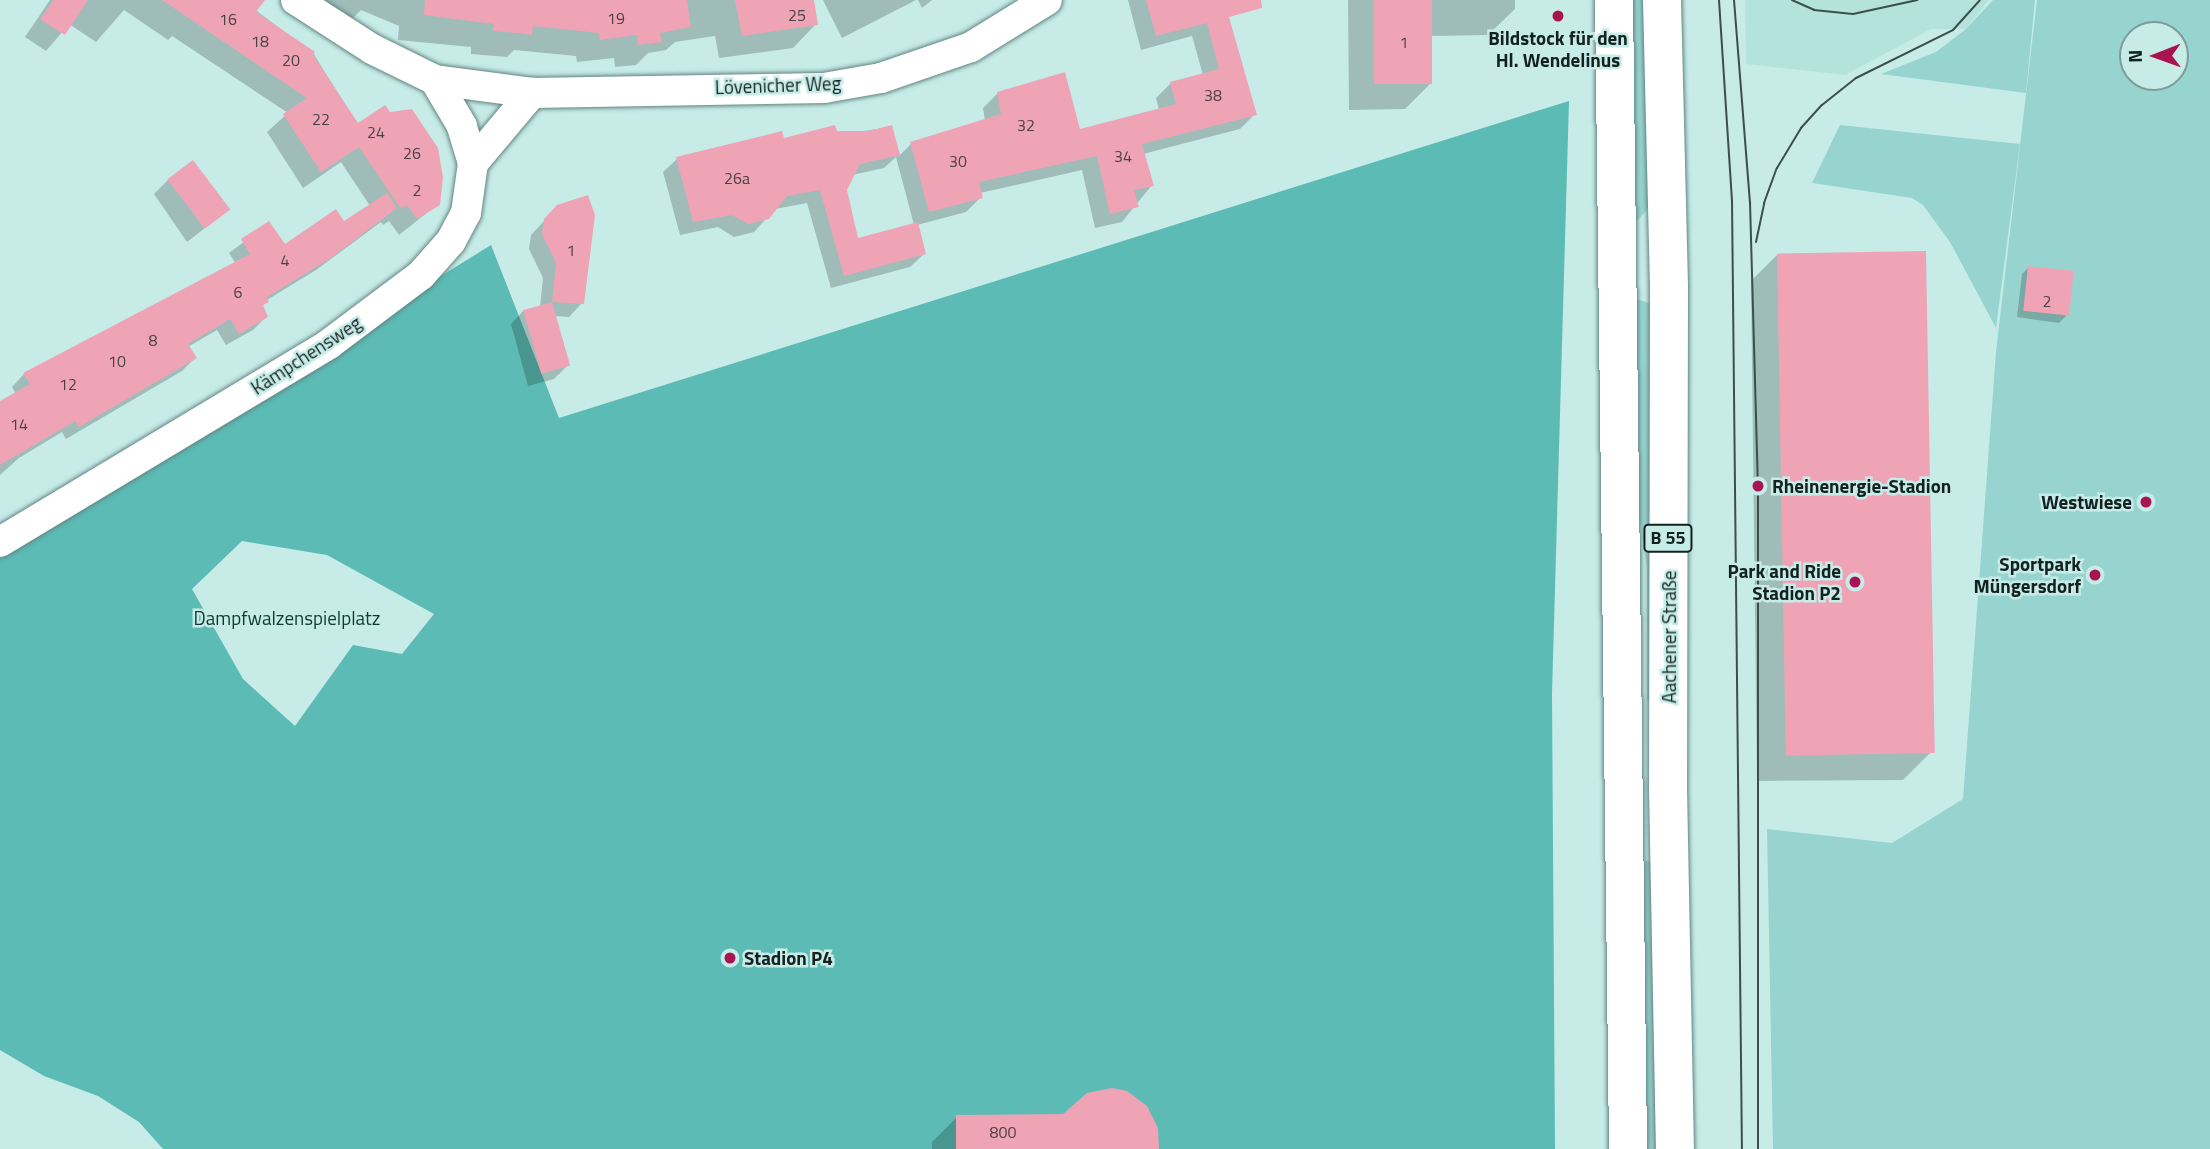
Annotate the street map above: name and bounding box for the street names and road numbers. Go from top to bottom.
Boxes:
street label: Lövenicher Weg [714,71,842,99]
street label: Kämpchensweg [247,311,365,399]
road number: B 55 [1642,524,1694,552]
street label: Aachener Straße [1658,571,1680,703]

